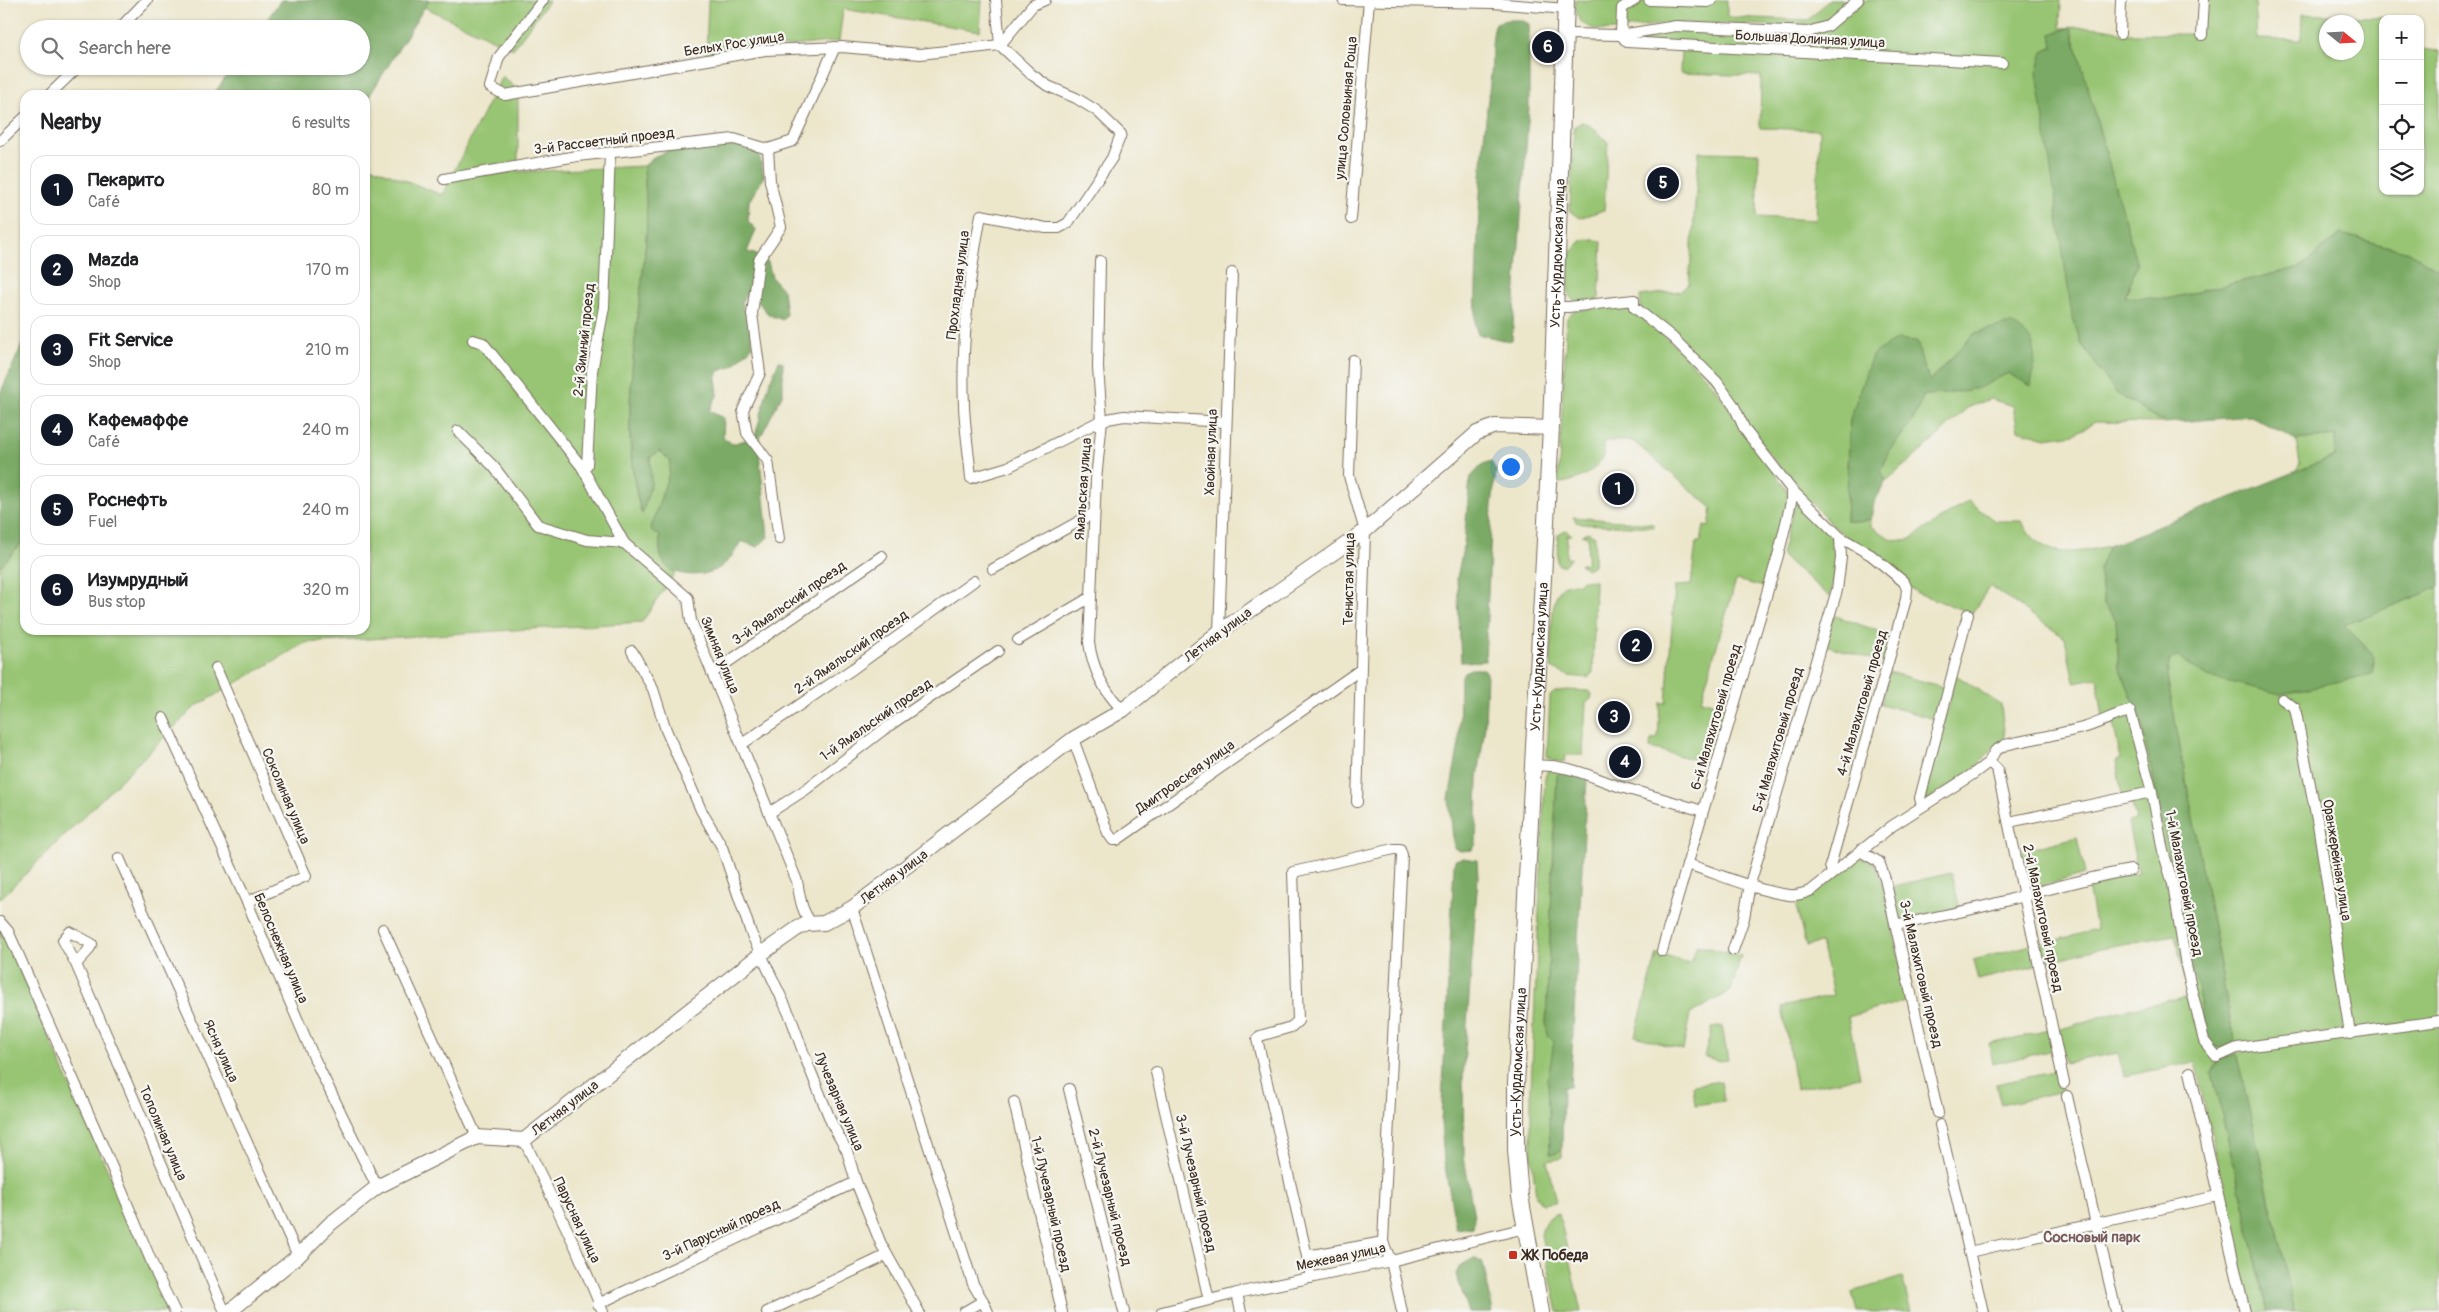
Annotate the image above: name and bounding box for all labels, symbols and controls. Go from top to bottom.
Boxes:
north arrow [2319,15,2364,60]
map controls [2379,15,2424,195]
button: + [2379,15,2424,60]
search box [20,20,370,75]
street label: Большая Долинная улица [1735,27,1885,51]
street label: Белых Рос улица [683,28,785,60]
pin: 6 [1532,28,1564,66]
icon: search [38,34,66,62]
text: Search here [78,36,171,60]
street label: улица Соловьиная Роща [1331,36,1361,181]
button: − [2379,60,2424,105]
button: locate [2379,105,2424,150]
text: Nearby [40,109,101,136]
text: 6 results [292,113,350,133]
street label: 3-й Рассветный проезд [533,124,676,158]
button: layers [2379,150,2424,195]
pin: 5 [1647,164,1679,202]
text: Пекарито [88,168,165,192]
street label: Усть-Курдюмская улица [1546,178,1568,328]
text: 1 [54,180,60,200]
text: 80 m [312,180,349,200]
text: Café [88,192,120,212]
street label: Прохладная улица [943,229,973,341]
text: Mazda [88,248,139,272]
text: 2 [53,260,61,280]
text: 170 m [306,260,349,280]
text: Shop [88,272,121,292]
street label: 2-й Зимний проезд [570,282,598,397]
text: Fit Service [88,328,173,352]
text: 3 [53,340,61,360]
text: 210 m [305,340,349,360]
text: Shop [88,352,121,372]
text: Кафемаффе [88,408,188,432]
street label: Хвойная улица [1201,408,1221,496]
text: 4 [52,420,62,440]
text: 240 m [302,420,349,440]
text: Café [88,432,120,452]
street label: Ямальская улица [1071,437,1095,541]
your location [1498,454,1524,480]
pin: 1 [1602,470,1634,508]
text: Роснефть [88,488,168,512]
text: 5 [53,500,61,520]
text: 240 m [302,500,349,520]
text: Fuel [88,512,117,532]
street label: Тенистая улица [1340,532,1358,626]
street label: 3-й Ямальский проезд [729,557,850,649]
text: Изумрудный [88,568,189,592]
text: 6 [52,580,62,600]
text: 320 m [303,580,349,600]
street label: Усть-Курдюмская улица [1526,582,1551,732]
text: Bus stop [88,592,146,612]
street label: Летняя улица [1180,604,1255,667]
street label: 2-й Ямальский проезд [791,606,912,698]
street label: Зимняя улица [697,614,743,696]
pin: 2 [1620,627,1652,665]
street label: 4-й Малахитовый проезд [1833,628,1891,778]
street label: 6-й Малахитовый проезд [1687,641,1745,792]
street label: 5-й Малахитовый проезд [1749,665,1807,815]
street label: 1-й Ямальский проезд [817,675,936,765]
pin: 3 [1598,698,1630,736]
street label: Дмитровская улица [1131,736,1238,818]
pin: 4 [1609,743,1641,781]
street label: Соколиная улица [258,746,314,846]
street label: Оранжерейная улица [2319,798,2355,922]
street label: 1-й Малахитовый проезд [2162,809,2207,958]
street label: 2-й Малахитовый проезд [2019,843,2067,994]
street label: Летняя улица [856,846,931,909]
street label: Белоснежная улица [250,890,312,1006]
street label: 3-й Малахитовый проезд [1896,899,1946,1050]
street label: Усть-Курдюмская улица [1508,987,1530,1137]
street label: Ясня улица [200,1017,242,1085]
street label: Лучезарная улица [810,1048,868,1153]
street label: Летняя улица [527,1077,602,1140]
street label: Тополиная улица [135,1083,191,1183]
street label: 3-й Лучезарный проезд [1172,1112,1220,1254]
street label: 2-й Лучезарный проезд [1085,1127,1135,1268]
street label: 1-й Лучезарный проезд [1027,1135,1075,1274]
street label: Парусная улица [550,1174,604,1266]
street label: 3-й Парусный проезд [660,1195,783,1265]
district label: Сосновый парк [2043,1228,2141,1247]
street label: Межевая улица [1295,1239,1387,1275]
place label: ЖК Победа [1520,1247,1589,1264]
marker: ЖК Победа [1507,1249,1519,1261]

